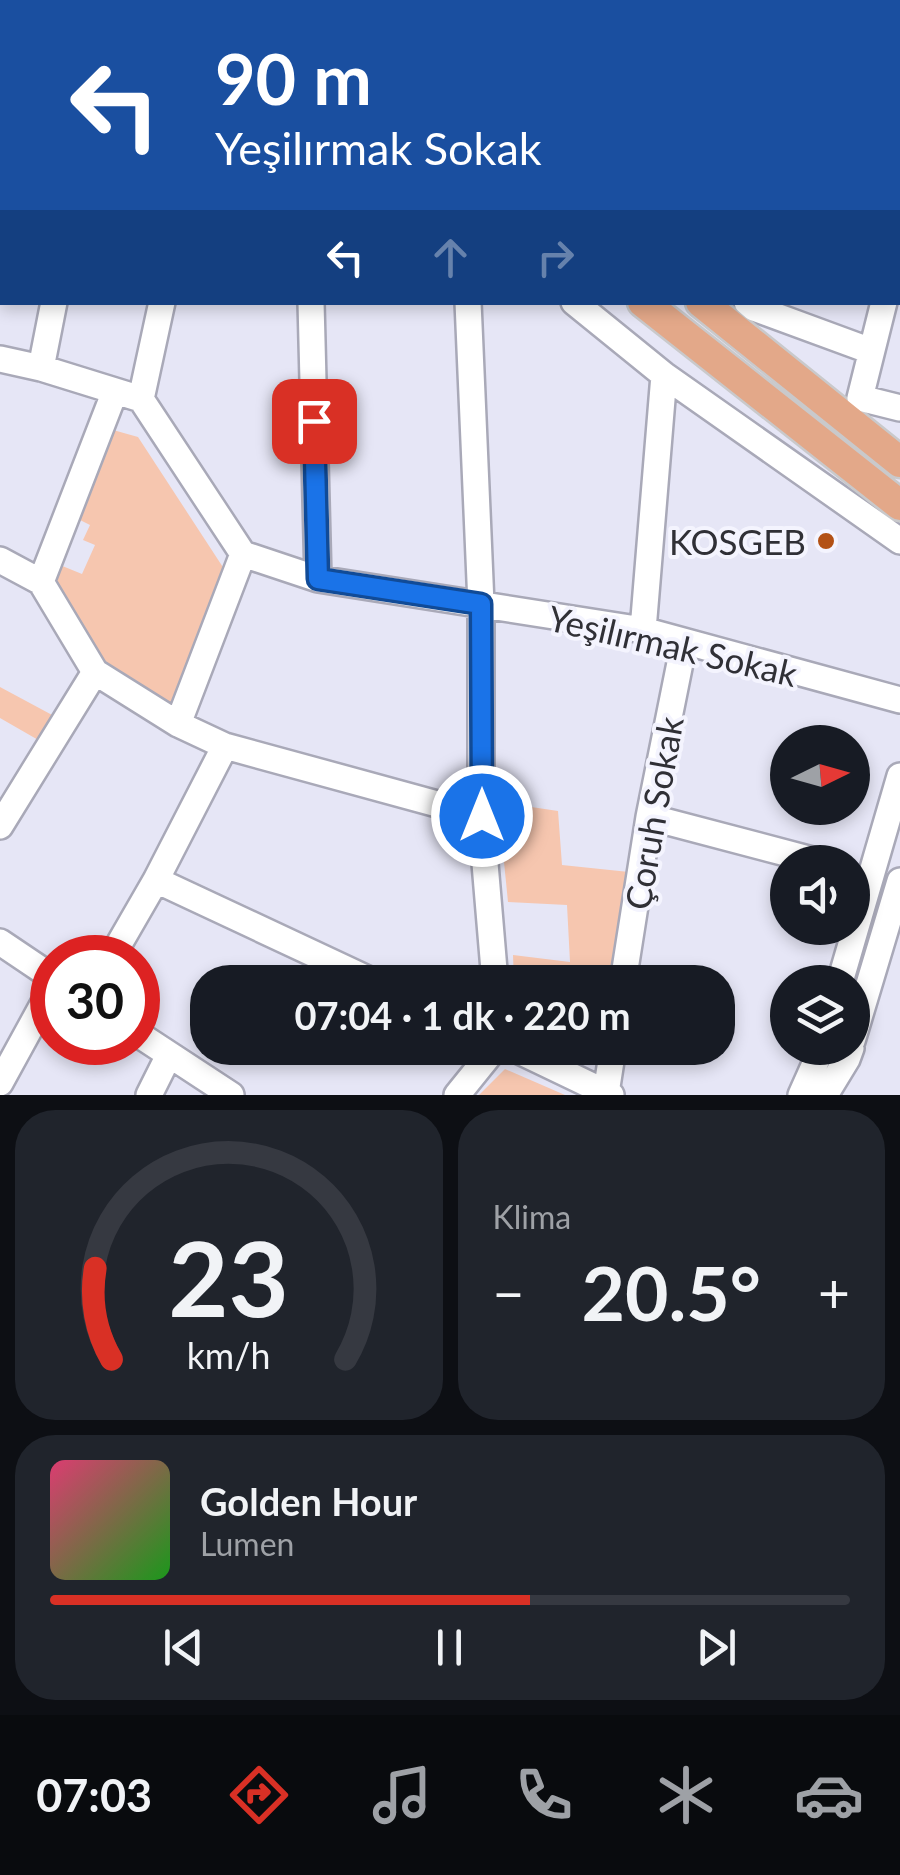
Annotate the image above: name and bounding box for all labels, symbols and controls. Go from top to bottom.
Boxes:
text: 90 m [215,36,372,120]
icon: left [50,40,180,170]
text: Yeşilırmak Sokak [215,121,542,175]
icon: left [318,230,373,285]
icon: ahead [423,230,478,285]
icon: right [528,230,583,285]
pin [272,379,357,464]
icon: arrive [287,394,342,449]
place label: KOSGEB [669,520,806,562]
marker: KOSGEB [815,530,837,552]
street label: Yeşilırmak Sokak [544,596,802,694]
street label: Çoruh Sokak [615,713,691,913]
north arrow [770,725,870,825]
map controls [770,725,870,1065]
position arrow [430,764,534,868]
button: sound [770,845,870,945]
speed limit sign: 30 [30,935,160,1065]
button: layers [770,965,870,1065]
text: 07:04 · 1 dk · 220 m [294,992,631,1038]
text: Klima [493,1197,571,1236]
text: 23 [168,1214,289,1339]
text: 20.5° [582,1247,761,1337]
text: − [493,1259,524,1325]
text: + [818,1259,850,1325]
text: km/h [187,1334,271,1377]
text: Golden Hour [200,1478,417,1524]
text: Lumen [200,1524,294,1563]
icon: previous [156,1620,211,1675]
icon: pause [422,1620,477,1675]
icon: next [689,1620,744,1675]
icon: directions [224,1760,294,1830]
icon: music [367,1760,437,1830]
icon: phone [509,1760,579,1830]
icon: climate [651,1760,721,1830]
icon: car [794,1760,864,1830]
text: 07:03 [36,1768,152,1822]

